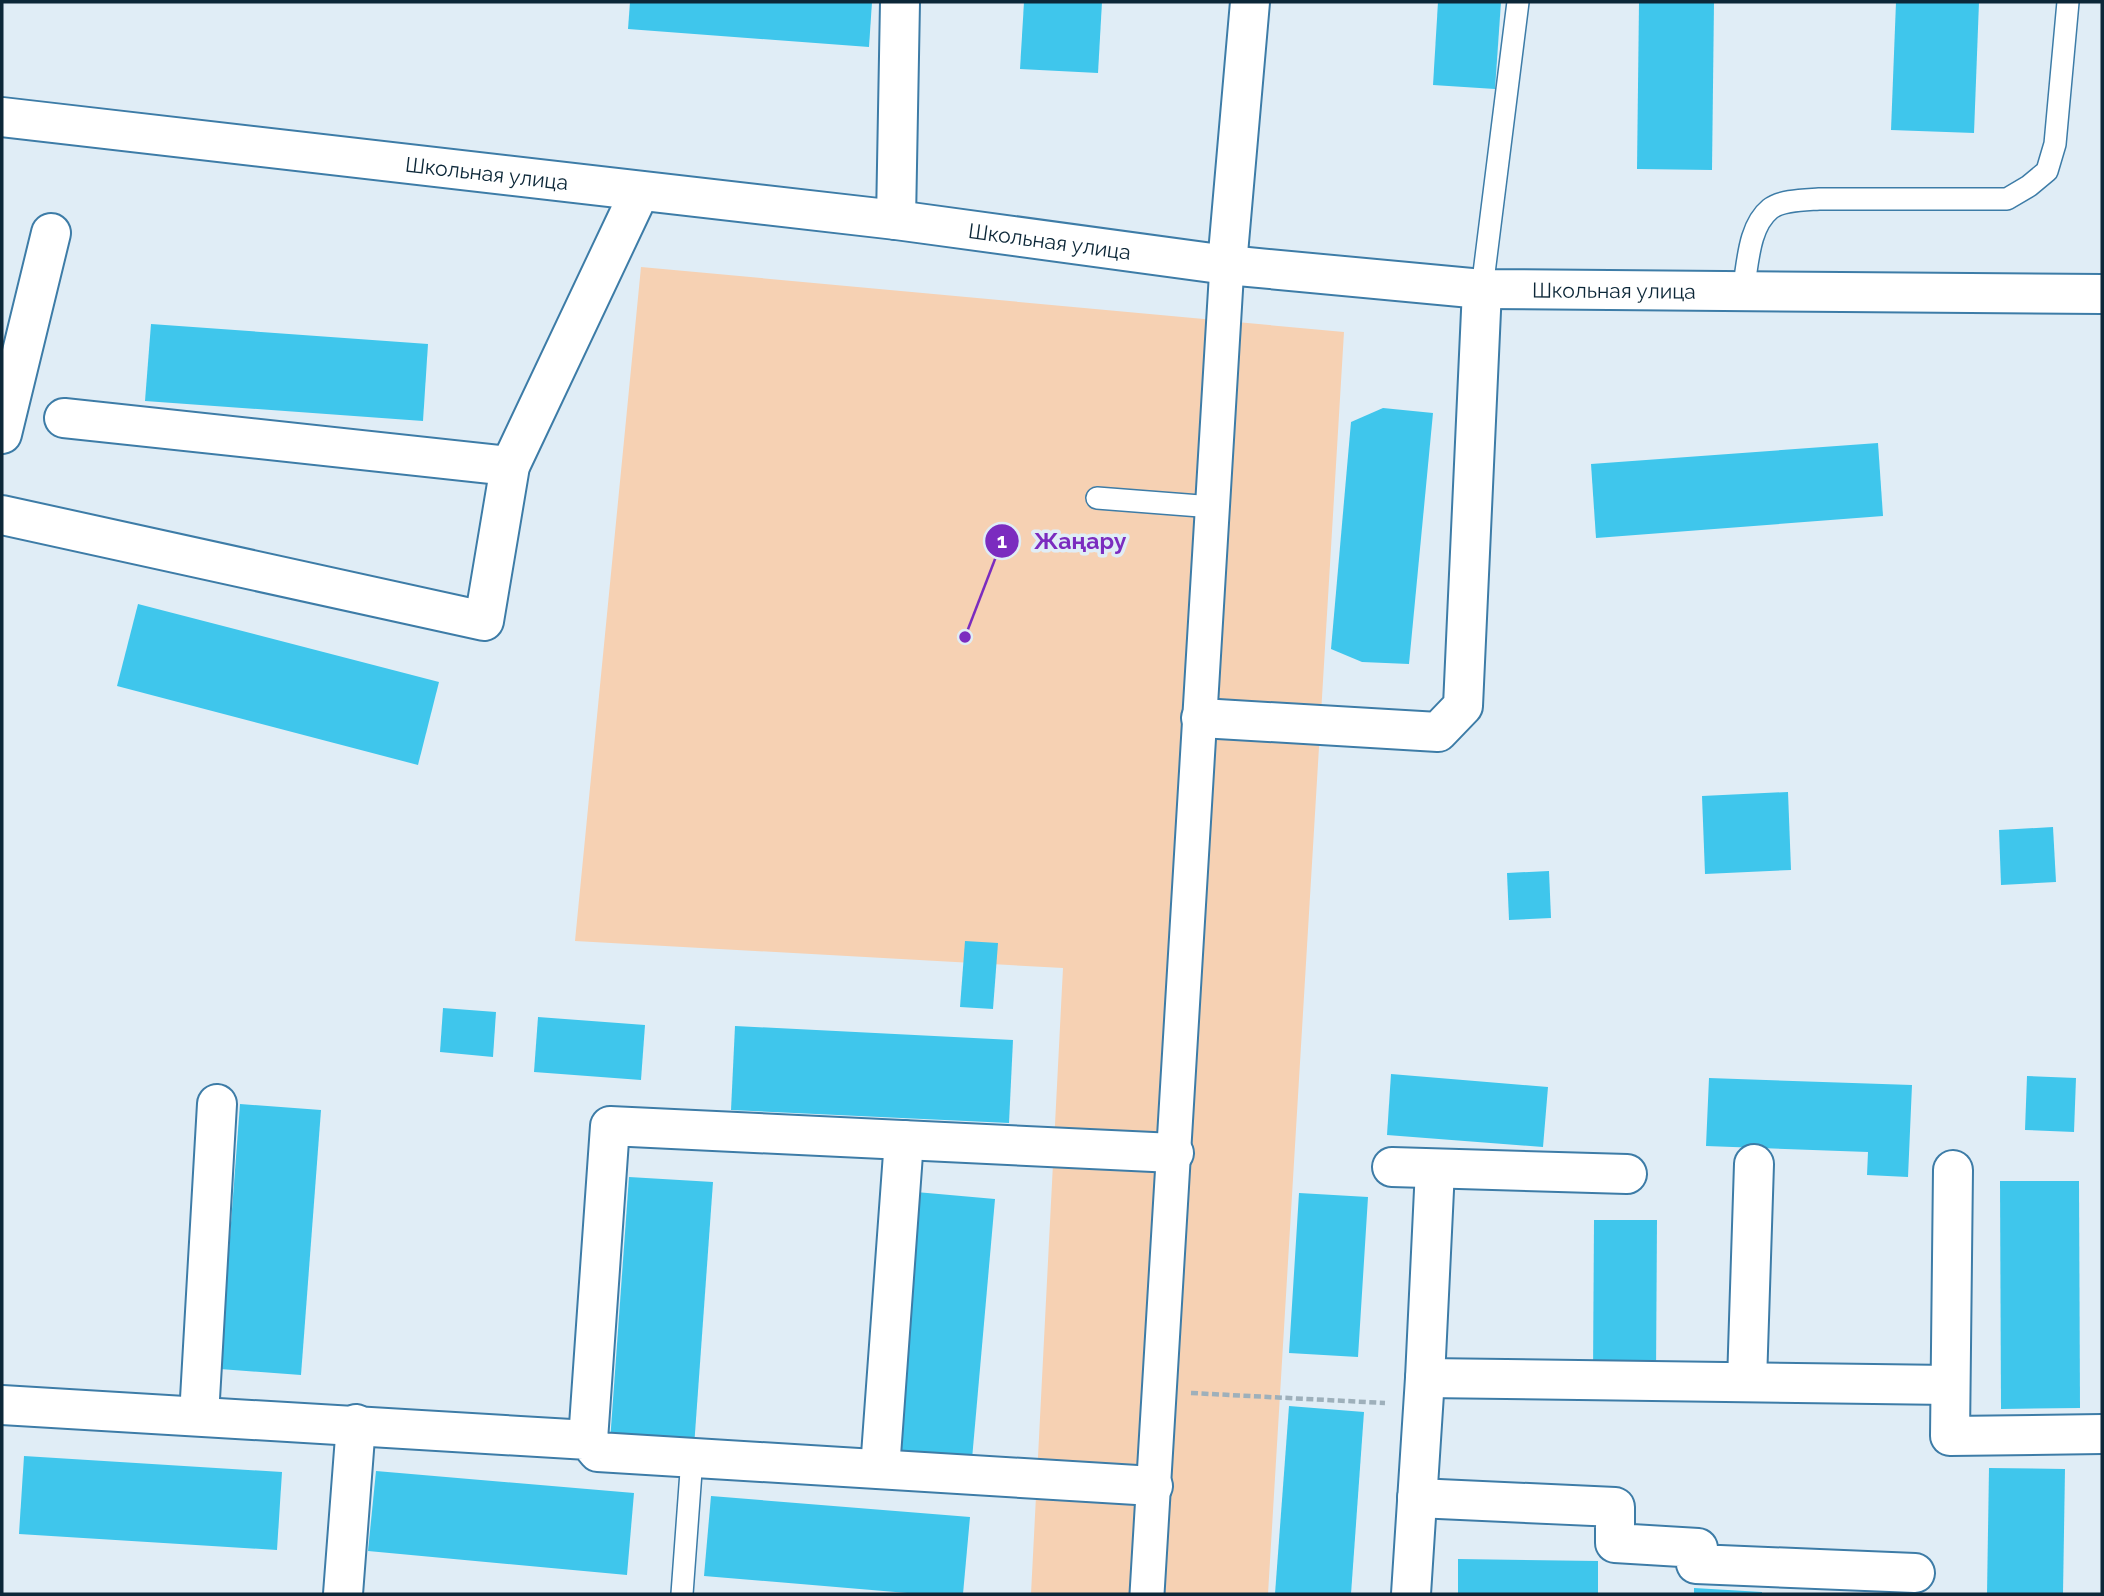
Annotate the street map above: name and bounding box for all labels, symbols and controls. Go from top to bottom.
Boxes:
street label: Школьная улица [404,151,570,195]
street label: Школьная улица [967,217,1133,264]
street label: Школьная улица [1532,277,1696,303]
callout: Жаңару [985,519,1141,563]
text: Жаңару [1034,527,1127,554]
text: 1 [997,528,1007,553]

